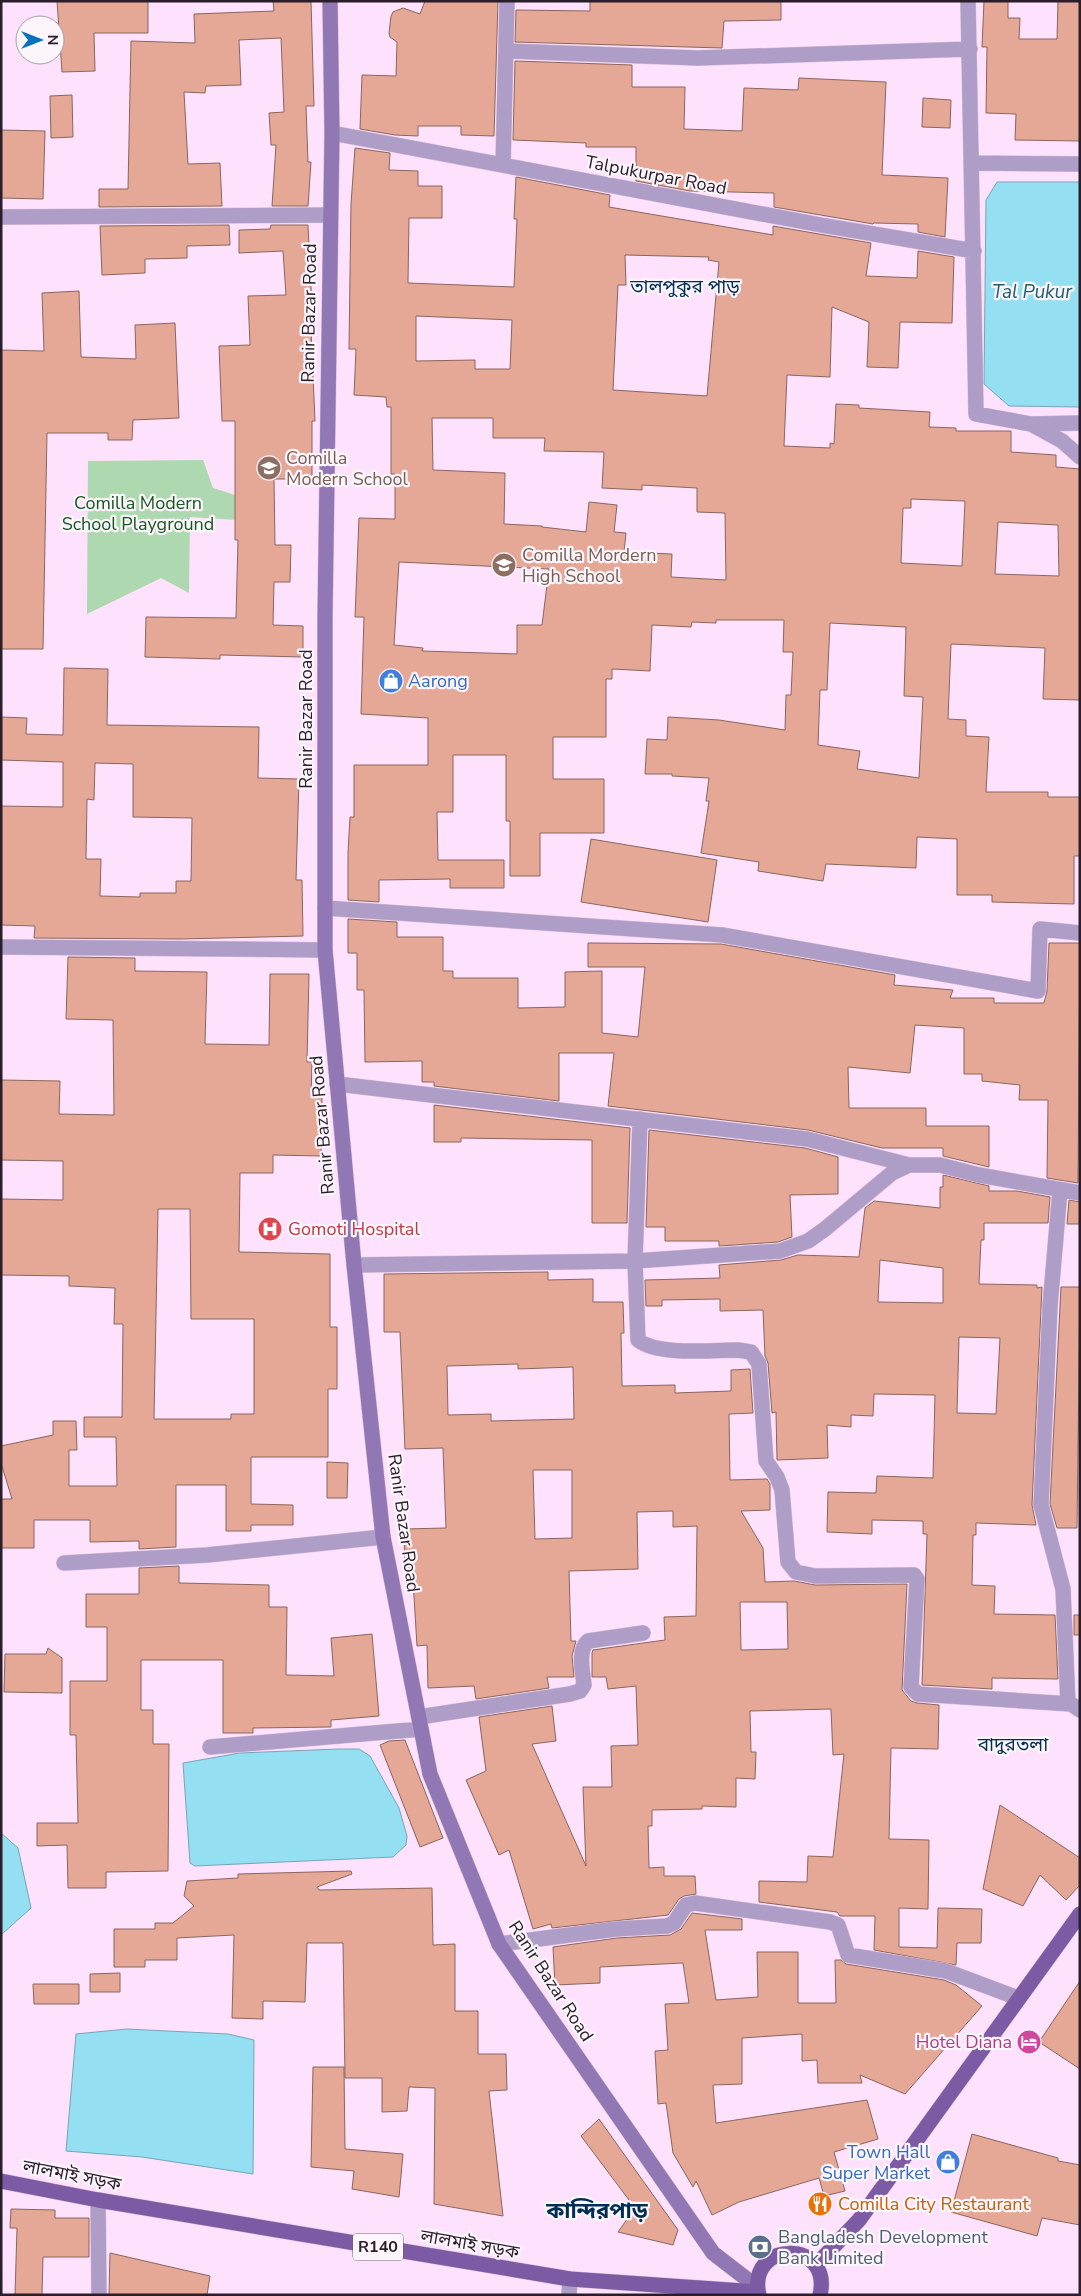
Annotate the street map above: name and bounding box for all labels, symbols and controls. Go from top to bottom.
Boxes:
north arrow [15,15,65,65]
text: N [43,35,62,45]
street label: Talpukurpar Road [583,150,729,200]
street label: Ranir Bazar Road [296,243,322,383]
district label: তালপুকুর পাড় [629,274,740,300]
water label: Tal Pukur [992,279,1073,305]
place label: Comilla Modern School [286,446,408,491]
school or university icon: Comilla Modern School [256,455,282,481]
park label: Comilla Modern School Playground [62,491,214,536]
place label: Comilla Mordern High School [522,543,656,588]
school or university icon: Comilla Mordern High School [491,552,517,578]
street label: Ranir Bazar Road [294,649,318,789]
shop icon: Aarong [378,668,404,694]
place label: Aarong [408,669,468,693]
street label: Ranir Bazar Road [304,1054,340,1196]
hospital icon: Gomoti Hospital [257,1216,283,1242]
place label: Gomoti Hospital [288,1217,420,1241]
street label: Ranir Bazar Road [382,1452,426,1594]
district label: বাদুরতলা [977,1732,1049,1758]
street label: Ranir Bazar Road [503,1916,599,2046]
hotel icon: Hotel Diana [1016,2029,1042,2055]
place label: Hotel Diana [916,2030,1012,2054]
place label: Town Hall Super Market [822,2140,931,2185]
shop icon: Town Hall Super Market [935,2149,961,2175]
street label: লালমাই সড়ক [20,2154,124,2196]
restaurant icon: Comilla City Restaurant [807,2191,833,2217]
place label: Comilla City Restaurant [838,2192,1030,2216]
district label: কান্দিরপাড় [545,2196,649,2226]
street label: লালমাই সড়ক [418,2223,522,2265]
place label: Bangladesh Development Bank Limited [778,2225,988,2270]
road number: R140 [353,2234,403,2260]
bank icon: Bangladesh Development Bank Limited [747,2234,773,2260]

